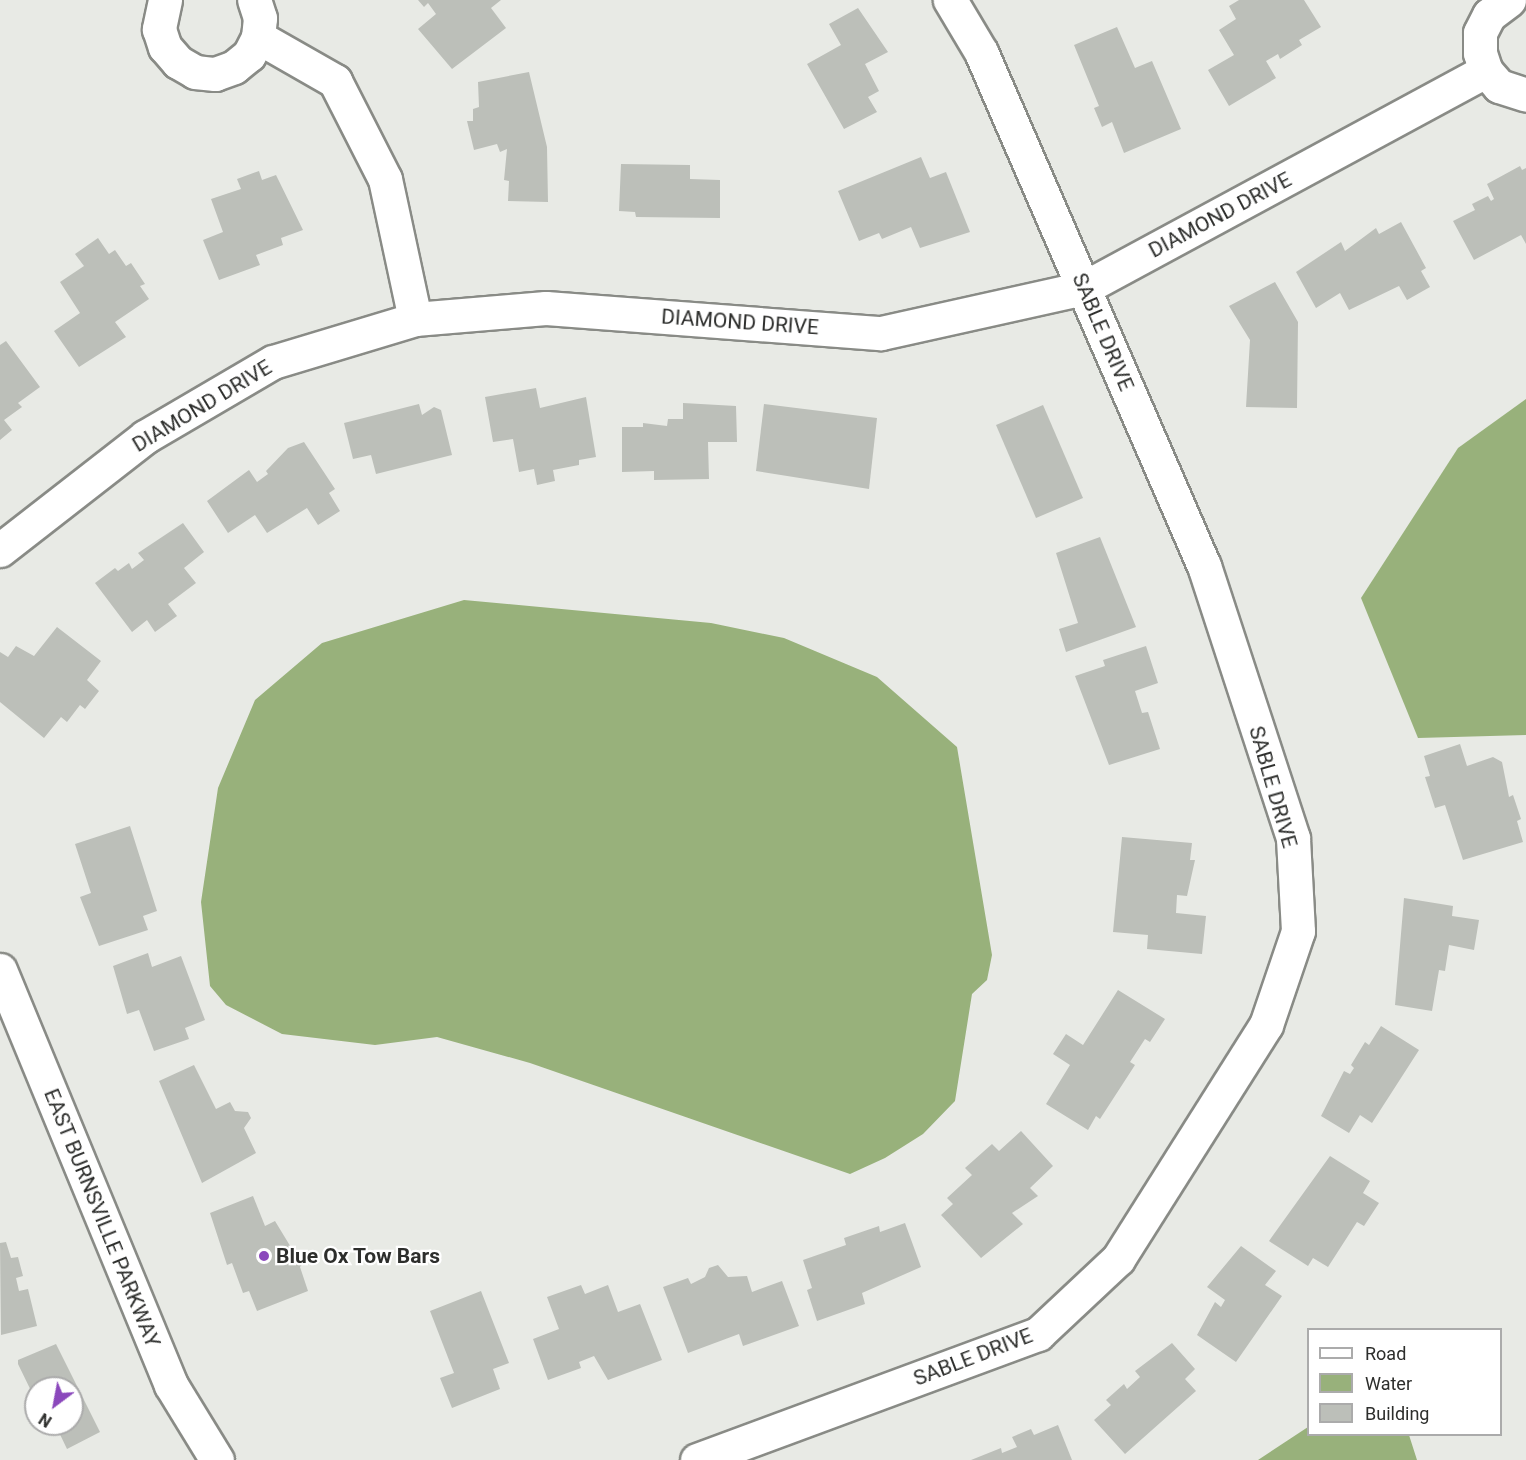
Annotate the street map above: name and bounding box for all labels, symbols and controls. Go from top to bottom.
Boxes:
street label: DIAMOND DRIVE [1144,167,1296,263]
street label: SABLE DRIVE [1067,269,1139,395]
street label: DIAMOND DRIVE [660,304,820,340]
street label: DIAMOND DRIVE [128,355,276,457]
street label: SABLE DRIVE [1244,723,1302,851]
street label: EAST BURNSVILLE PARKWAY [38,1085,166,1351]
place label: Blue Ox Tow Bars [276,1243,441,1269]
marker: Blue Ox Tow Bars [257,1249,271,1263]
street label: SABLE DRIVE [910,1323,1036,1391]
legend [1307,1328,1502,1436]
text: Road [1365,1343,1406,1364]
text: Water [1365,1373,1412,1394]
north arrow [24,1376,84,1436]
text: Building [1365,1403,1429,1424]
text: N [35,1409,55,1431]

